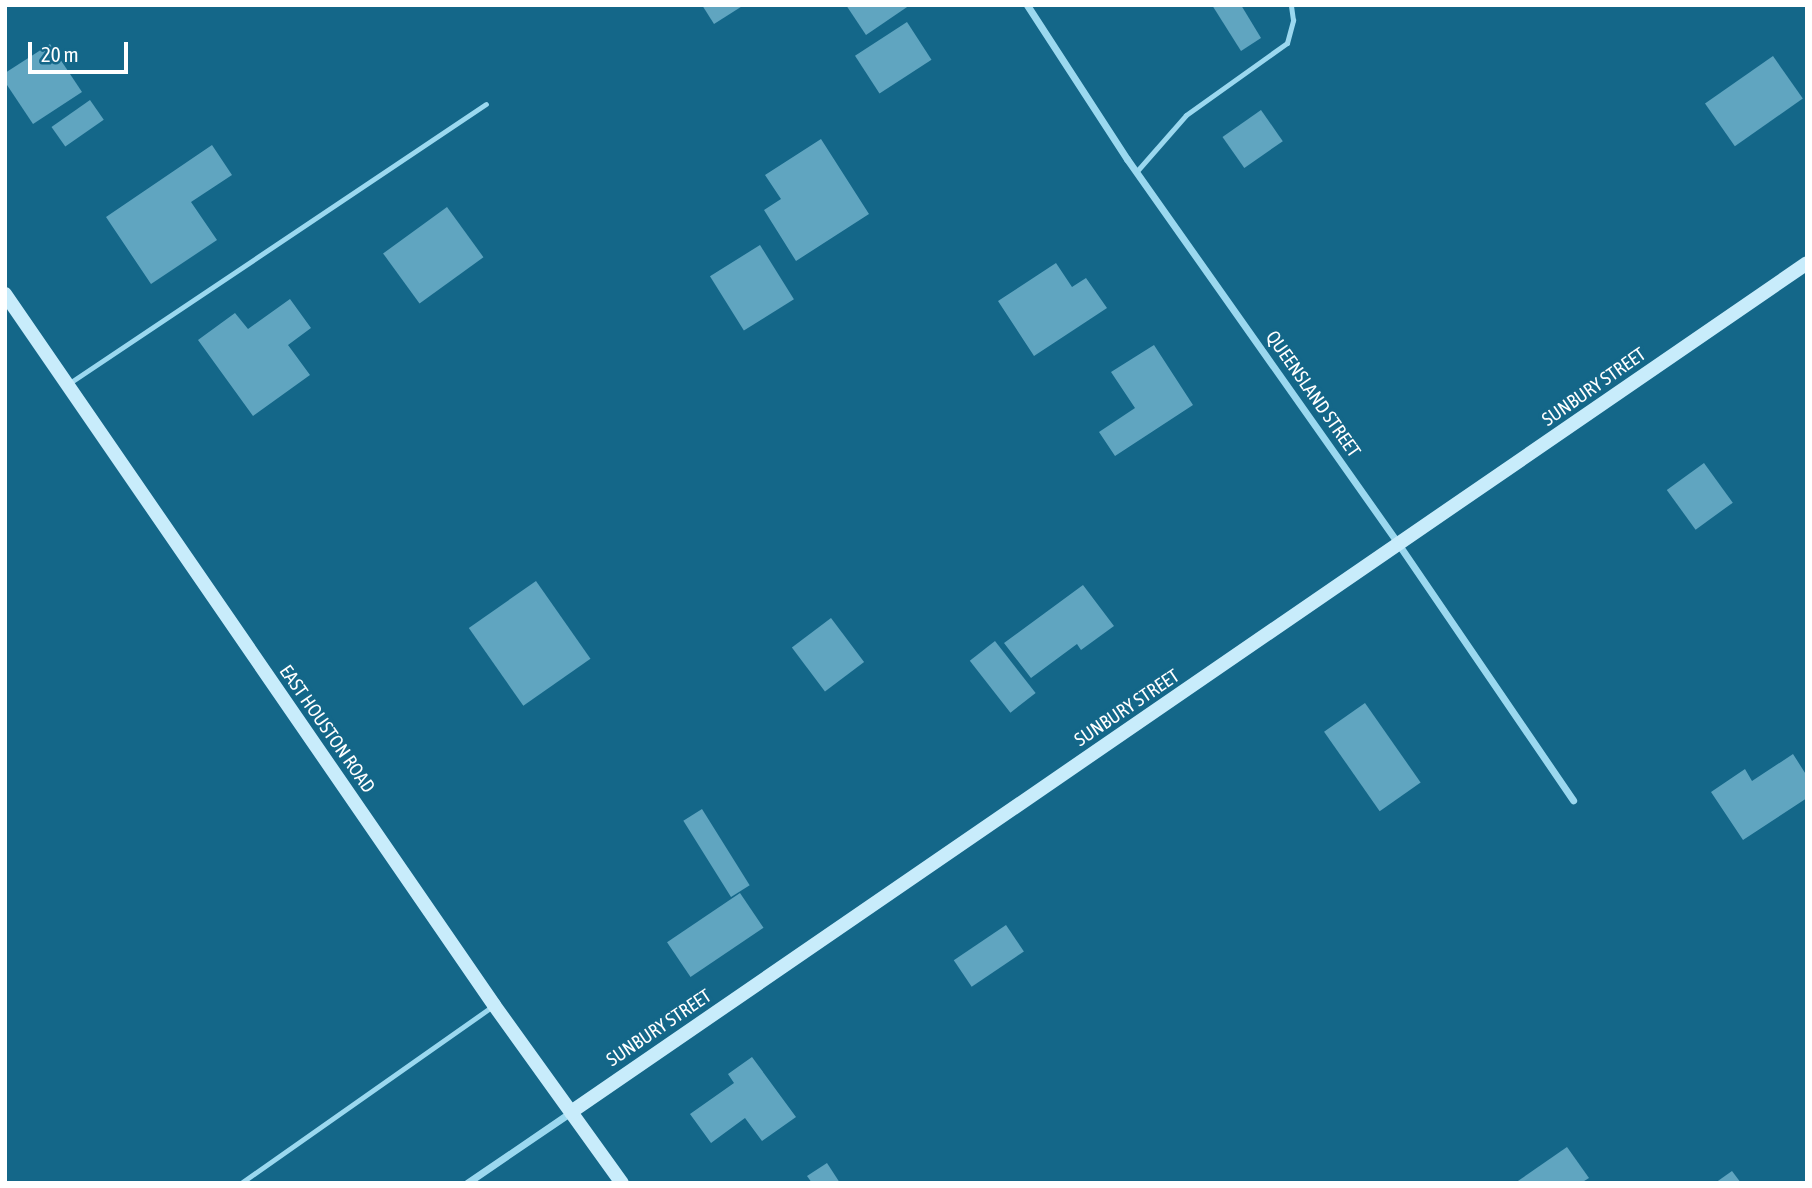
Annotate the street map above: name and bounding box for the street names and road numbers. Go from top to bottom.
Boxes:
street label: QUEENSLAND STREET [1261,326,1365,462]
street label: SUNBURY STREET [1538,343,1650,431]
street label: EAST HOUSTON ROAD [274,661,380,797]
street label: SUNBURY STREET [1070,665,1184,751]
street label: SUNBURY STREET [602,985,716,1071]

